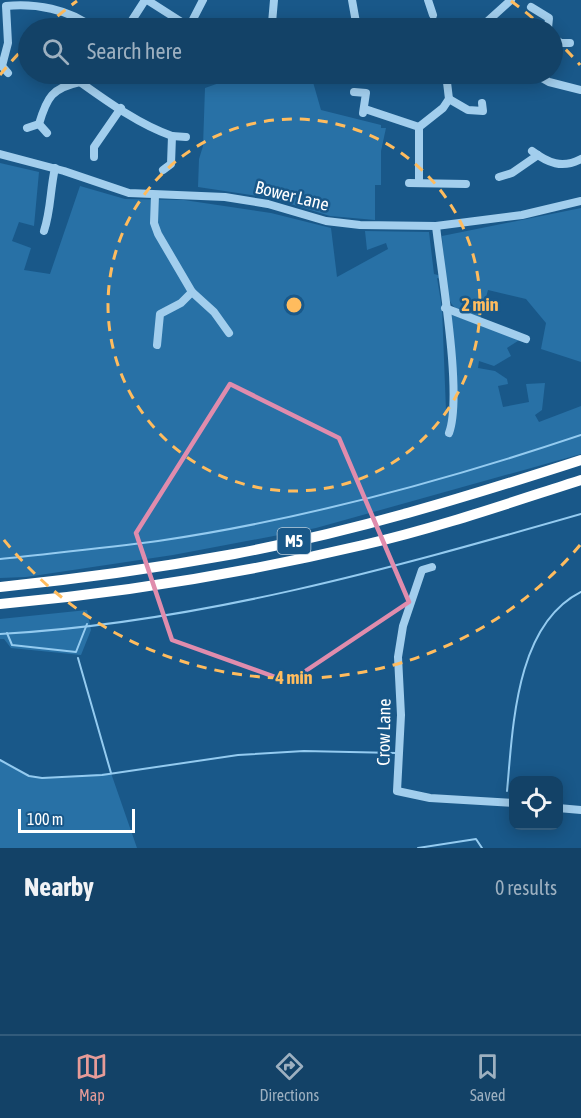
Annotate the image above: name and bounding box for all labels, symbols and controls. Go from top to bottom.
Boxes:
search box [18,18,563,84]
icon: search [39,35,72,68]
text: Search here [87,38,182,64]
street label: Bower Lane [253,176,331,215]
text: 2 min [462,294,499,315]
centre of rings [284,295,304,315]
road number: M5 [278,528,310,554]
text: 4 min [275,667,313,688]
street label: Crow Lane [372,698,395,766]
map controls [509,776,563,830]
button: locate [509,776,563,830]
scale bar [18,806,135,834]
text: 100 m [27,810,63,828]
text: Nearby [24,872,94,902]
text: 0 results [495,876,557,899]
tab: Map [75,1050,108,1104]
tab: Directions [259,1050,319,1104]
tab: Saved [470,1050,505,1104]

